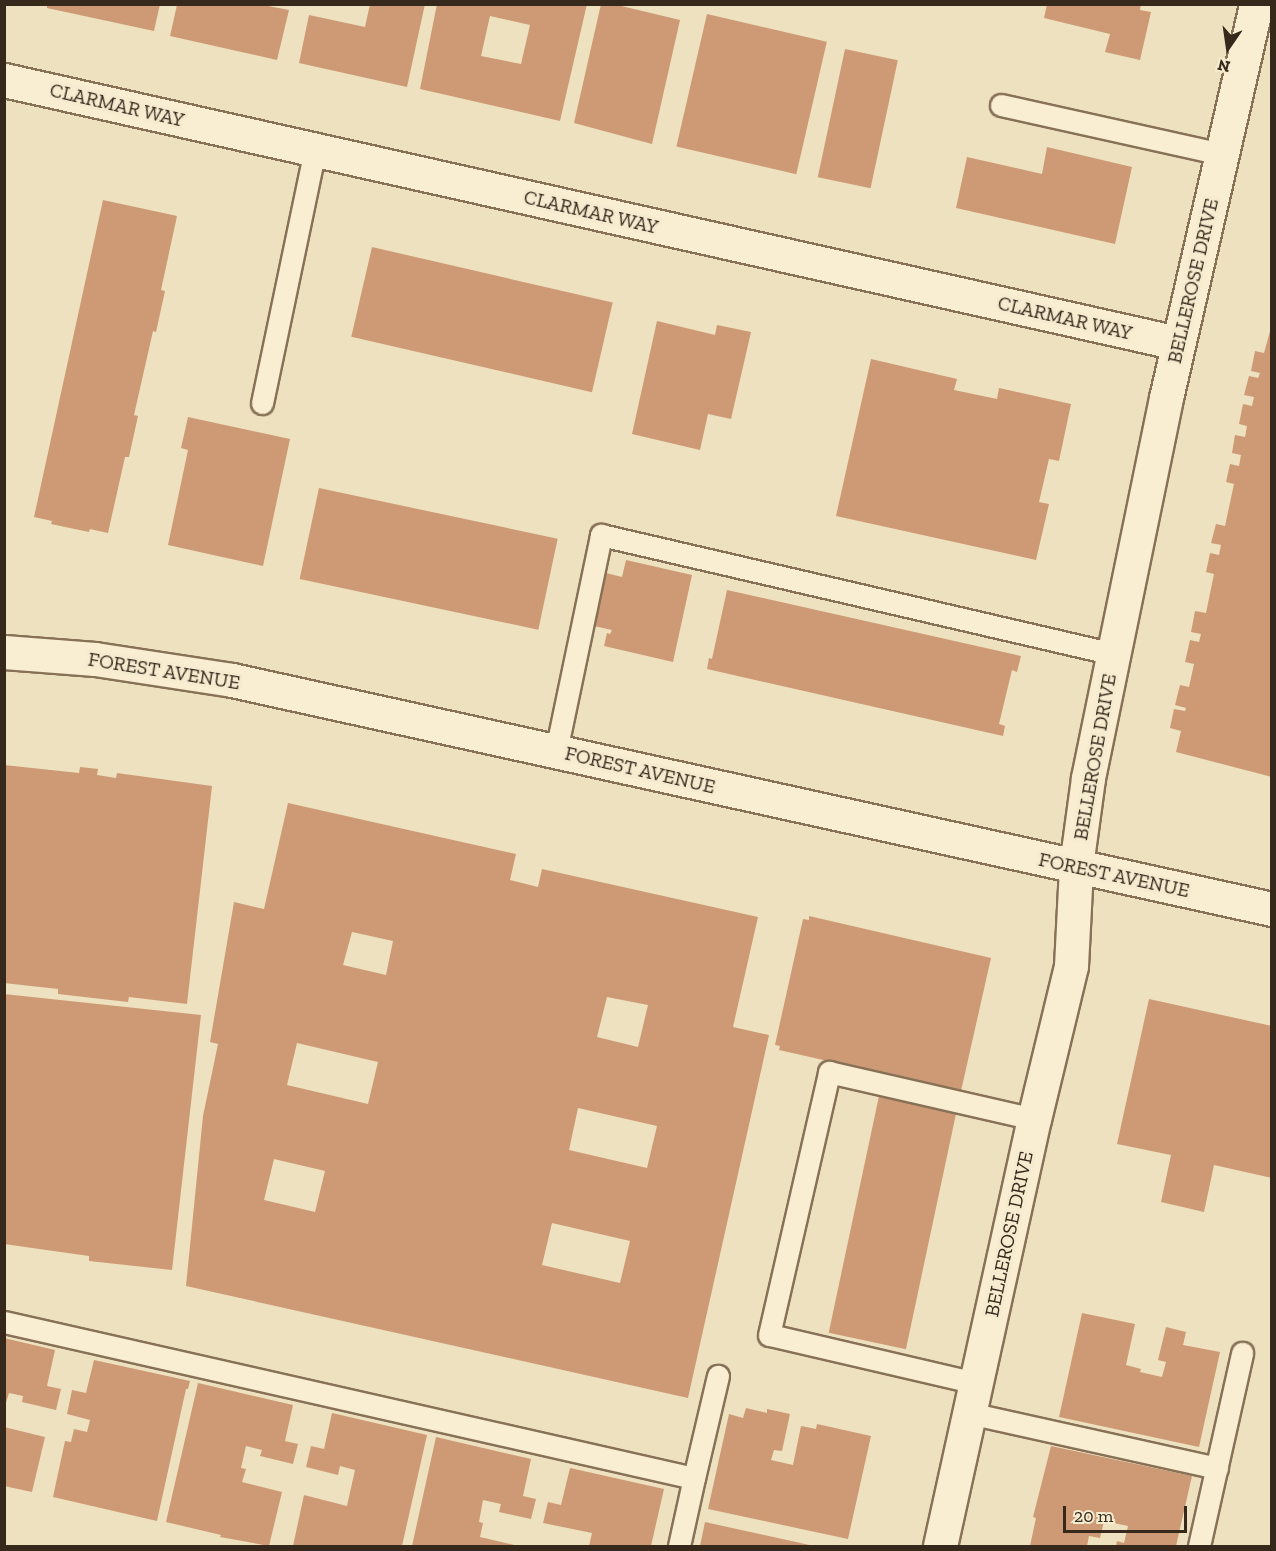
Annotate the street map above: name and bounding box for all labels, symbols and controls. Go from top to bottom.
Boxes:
north arrow [1198,18,1258,78]
text: N [1216,55,1232,77]
street label: CLARMAR WAY [47,78,187,132]
street label: CLARMAR WAY [521,185,661,239]
street label: BELLEROSE DRIVE [1162,196,1224,366]
street label: CLARMAR WAY [995,291,1135,345]
street label: FOREST AVENUE [86,647,242,695]
street label: BELLEROSE DRIVE [1069,672,1121,842]
street label: FOREST AVENUE [562,741,718,799]
street label: FOREST AVENUE [1036,847,1192,903]
street label: BELLEROSE DRIVE [980,1149,1038,1319]
scale bar [1066,1494,1190,1532]
text: 20 m [1074,1505,1113,1527]

